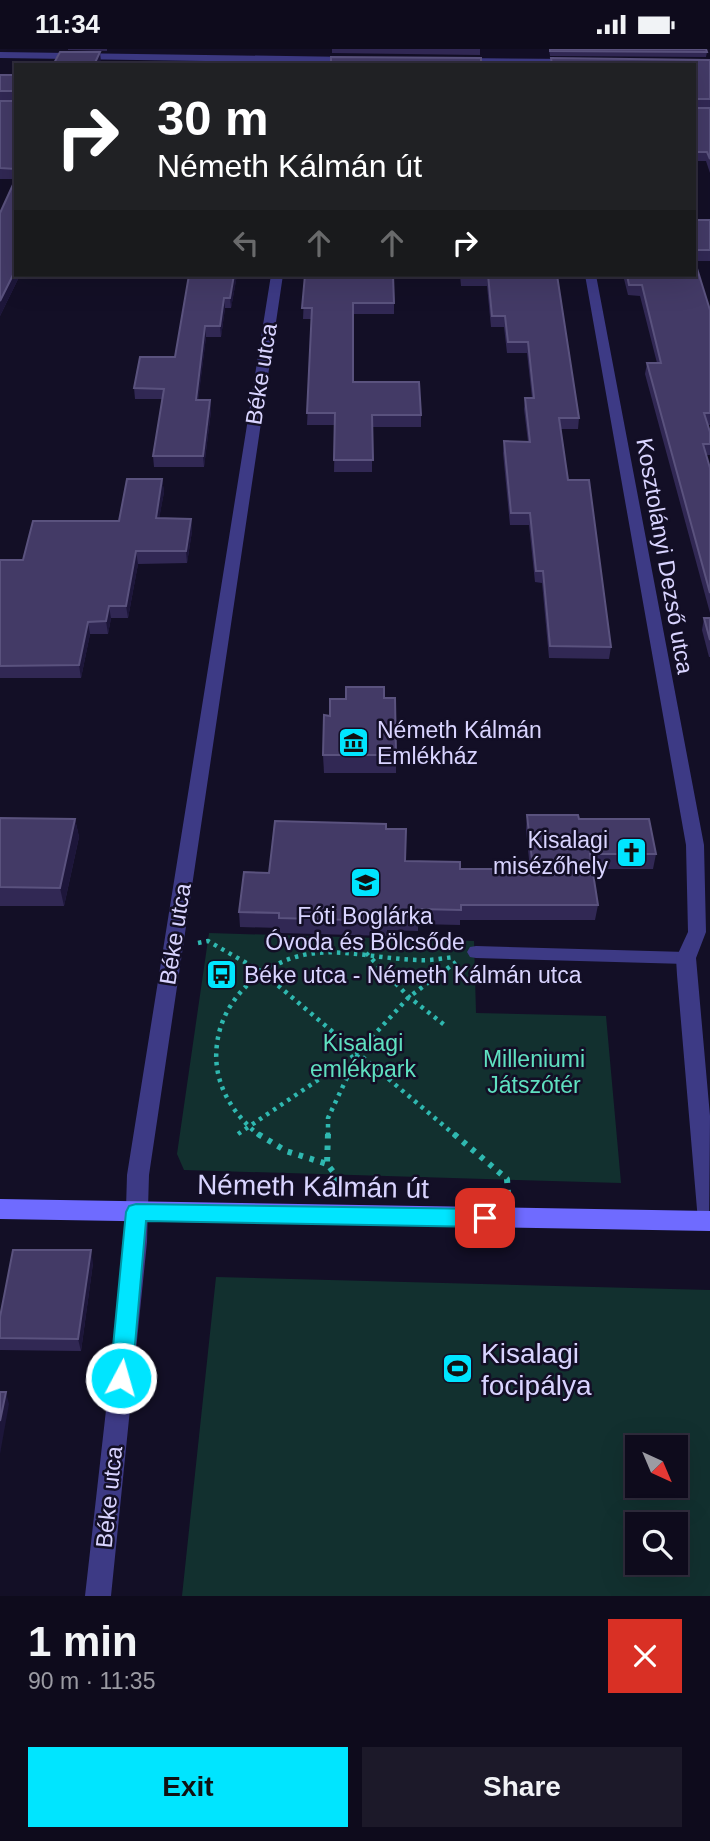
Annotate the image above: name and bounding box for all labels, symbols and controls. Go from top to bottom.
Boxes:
text: 11:34 [35,9,100,39]
icon: right [42,91,133,182]
text: 30 m [157,91,269,145]
text: Németh Kálmán út [157,148,422,184]
icon: left [227,224,265,262]
icon: ahead [300,224,338,262]
icon: ahead [373,224,411,262]
icon: right [446,224,484,262]
street label: Béke utca [240,321,282,427]
street label: Kosztolányi Dezső utca [631,436,699,676]
place label: Németh Kálmán Emlékház [377,717,542,769]
museum icon: Németh Kálmán Emlékház [337,726,371,760]
place label: Kisalagi misézőhely [493,827,608,879]
church icon: Kisalagi misézőhely [614,836,648,870]
school or university icon: Fóti Boglárka Óvoda és Bölcsőde [348,865,382,899]
street label: Béke utca [154,881,196,987]
place label: Fóti Boglárka Óvoda és Bölcsőde [265,903,465,955]
bus stop icon: Béke utca - Németh Kálmán utca [204,958,238,992]
place label: Béke utca - Németh Kálmán utca [244,962,582,988]
park label: Kisalagi emlékpark [310,1030,417,1082]
park label: Milleniumi Játszótér [483,1046,585,1098]
street label: Németh Kálmán út [197,1169,429,1204]
pin [455,1188,515,1248]
icon: arrive [466,1199,504,1237]
place label: Kisalagi focipálya [481,1338,592,1401]
position arrow [84,1341,158,1415]
sports icon: Kisalagi focipálya [441,1352,475,1386]
north arrow [625,1435,688,1498]
map controls [625,1435,688,1575]
street label: Béke utca [91,1445,127,1549]
button: search [625,1512,688,1575]
text: 1 min [28,1618,138,1665]
button: close [608,1619,682,1693]
text: 90 m · 11:35 [28,1668,155,1694]
button: Exit [28,1747,348,1827]
button: Share [362,1747,682,1827]

